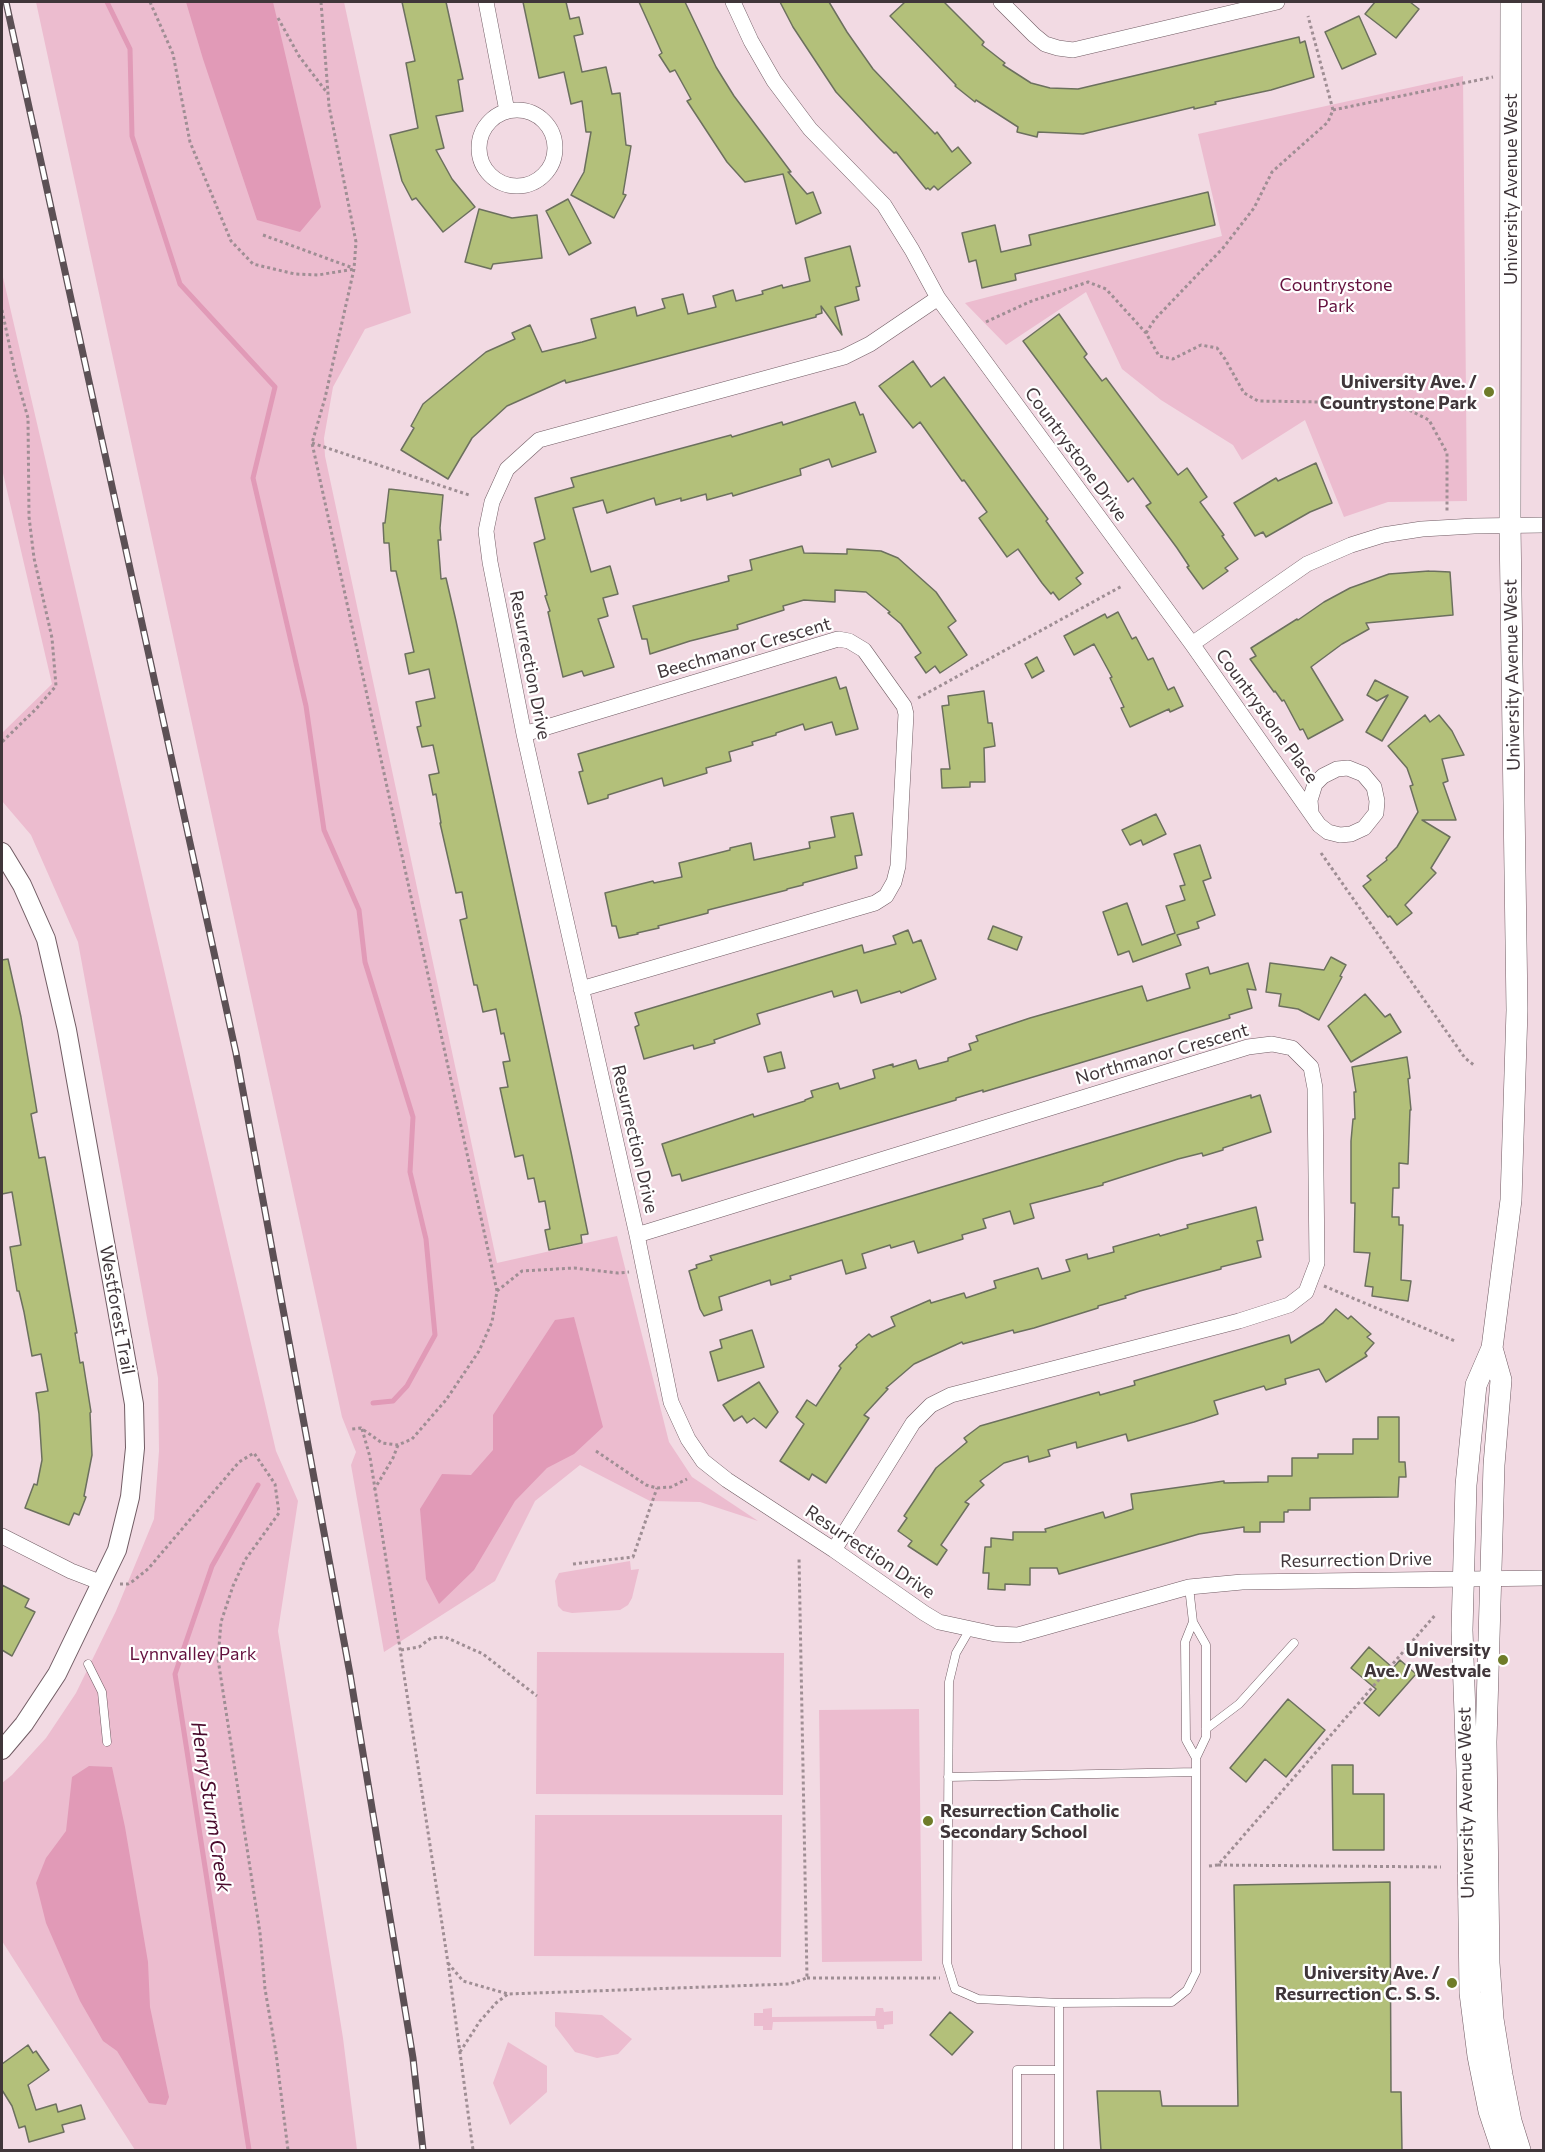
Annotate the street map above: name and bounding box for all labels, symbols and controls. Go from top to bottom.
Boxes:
street label: University Avenue West [1500,93,1522,285]
park label: Countrystone Park [1279,274,1393,316]
place label: University Ave. / Countrystone Park [1320,371,1477,413]
street label: Countrystone Drive [1020,383,1132,525]
marker: University Ave. / Countrystone Park [1482,385,1496,399]
street label: University Avenue West [1500,579,1524,771]
street label: Resurrection Drive [505,588,555,742]
street label: Beechmanor Crescent [655,613,833,683]
street label: Countrystone Place [1211,645,1323,787]
street label: Northmanor Crescent [1073,1019,1251,1089]
street label: Resurrection Drive [607,1063,663,1215]
street label: Westforest Trail [95,1244,139,1376]
street label: Resurrection Drive [801,1501,939,1603]
street label: Resurrection Drive [1280,1548,1432,1572]
place label: University Ave. / Westvale [1364,1639,1491,1682]
park label: Lynnvalley Park [130,1643,256,1665]
marker: University Ave. / Westvale [1496,1653,1510,1667]
street label: University Avenue West [1454,1707,1478,1899]
water label: Henry Sturm Creek [186,1720,236,1894]
place label: Resurrection Catholic Secondary School [940,1800,1119,1842]
marker: Resurrection Catholic Secondary School [921,1814,935,1828]
place label: University Ave. / Resurrection C. S. S. [1275,1962,1440,2004]
marker: University Ave. / Resurrection C. S. S. [1445,1976,1459,1990]

